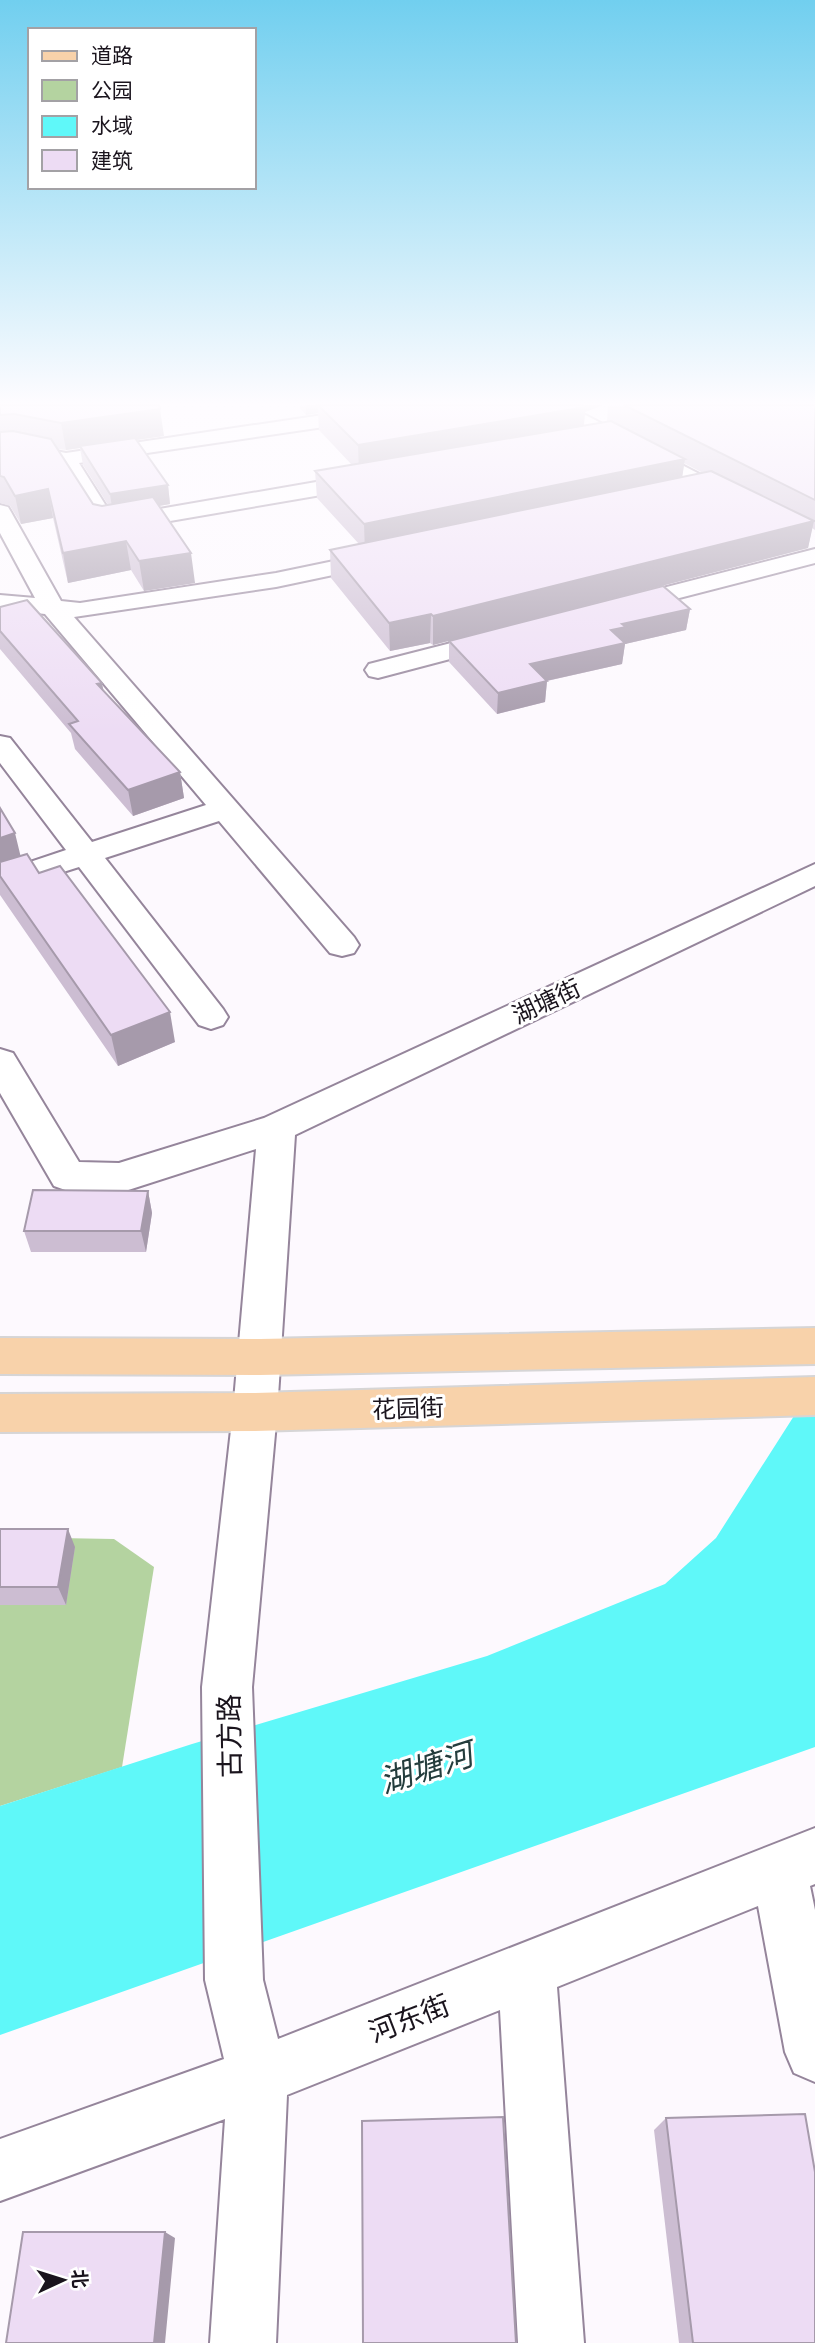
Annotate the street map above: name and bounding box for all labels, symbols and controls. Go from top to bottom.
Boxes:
legend [28,28,256,189]
text: 道路 [91,42,133,68]
text: 公园 [91,77,133,103]
text: 水域 [91,112,133,138]
text: 建筑 [91,147,133,173]
street label: 湖塘街 [507,972,585,1030]
street label: 花园街 [371,1392,445,1424]
street label: 古方路 [211,1694,247,1778]
water label: 湖塘河 [374,1731,484,1801]
street label: 河东街 [364,1987,454,2049]
north arrow [28,2245,98,2315]
text: 北 [67,2268,93,2289]

